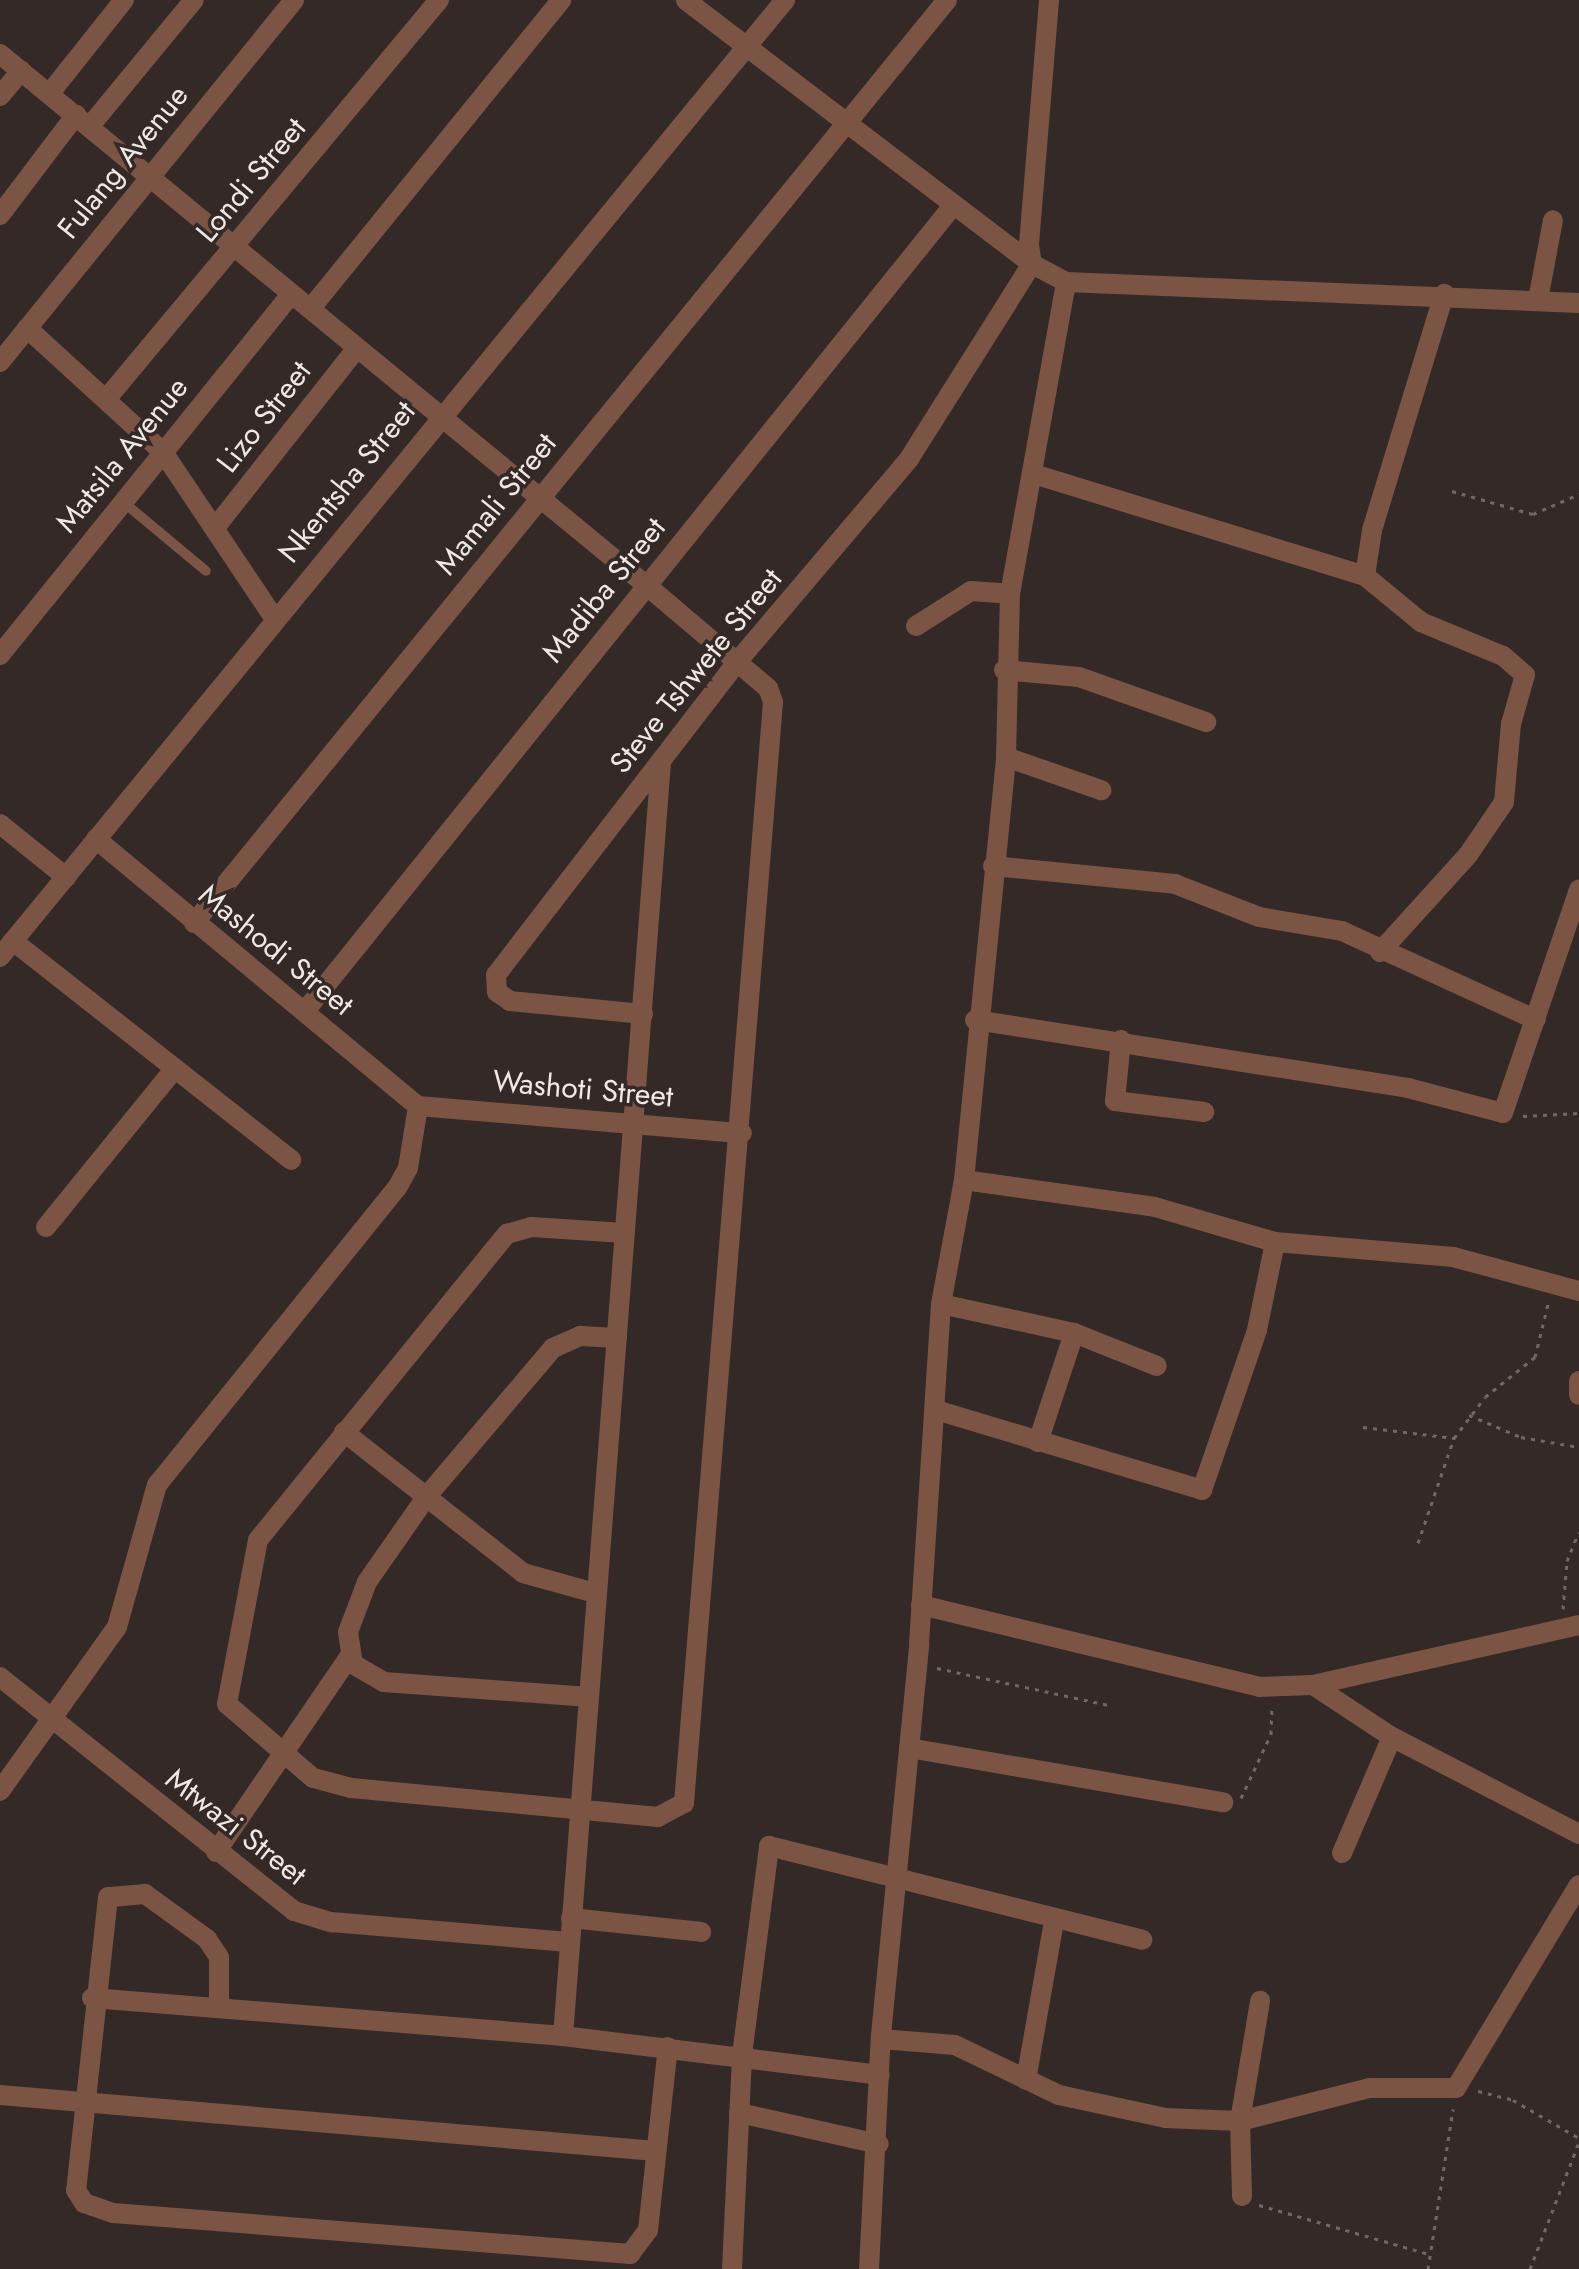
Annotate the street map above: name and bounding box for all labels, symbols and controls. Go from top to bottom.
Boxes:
street label: Fulang Avenue [50,78,196,246]
street label: Londi Street [189,111,313,249]
street label: Lizo Street [209,354,319,480]
street label: Matsila Avenue [48,370,196,540]
street label: Nkentsha Street [271,394,423,570]
street label: Mamali Street [428,426,564,582]
street label: Madiba Street [535,510,673,670]
street label: Steve Tshwete Street [602,561,790,781]
street label: Mashodi Street [191,877,361,1023]
street label: Washoti Street [491,1063,675,1115]
street label: Mtwazi Street [159,1761,313,1893]

